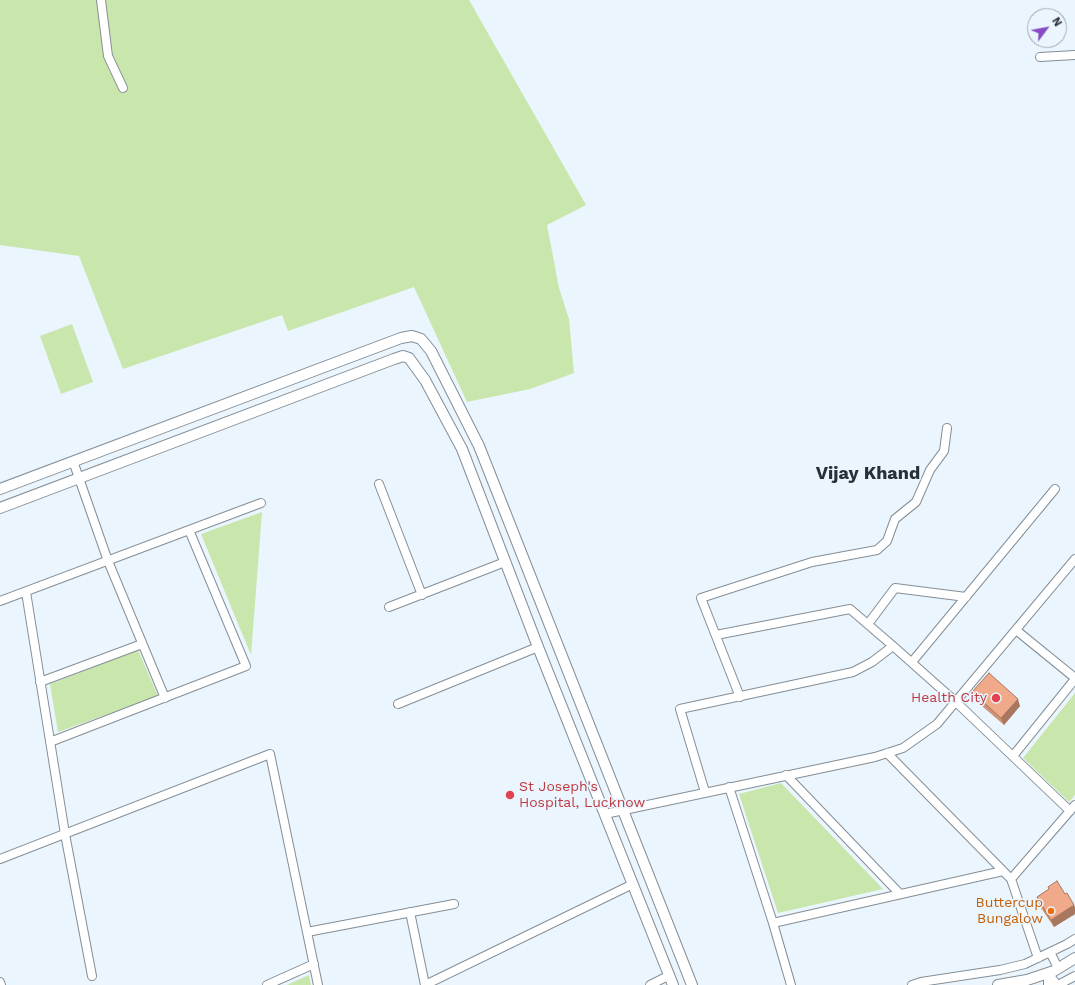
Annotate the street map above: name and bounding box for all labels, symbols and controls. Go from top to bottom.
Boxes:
north arrow [1027,8,1067,48]
text: N [1049,15,1064,29]
district label: Vijay Khand [816,463,920,485]
place label: Health City [911,690,987,706]
marker: Health City [990,692,1002,704]
place label: St Joseph's Hospital, Lucknow [519,779,645,812]
marker: St Joseph's Hospital, Lucknow [504,789,516,801]
place label: Buttercup Bungalow [976,895,1043,928]
marker: Buttercup Bungalow [1046,906,1056,916]

